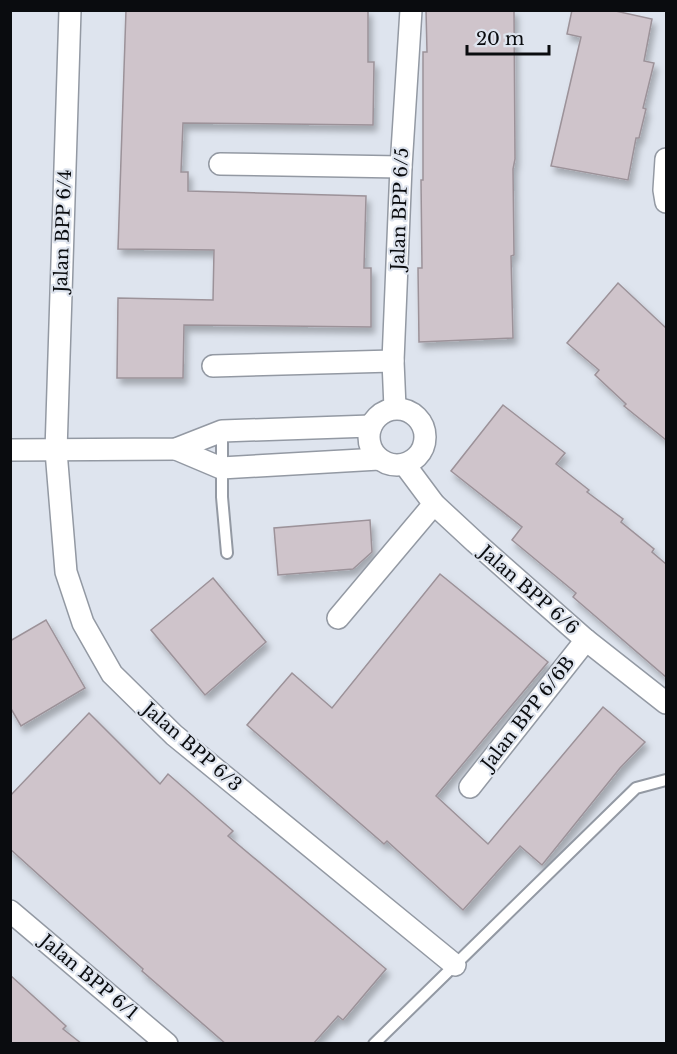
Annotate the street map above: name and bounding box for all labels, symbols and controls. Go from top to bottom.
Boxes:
scale bar [467,18,550,56]
text: 20 m [476,28,524,50]
street label: Jalan BPP 6/5 [387,147,413,273]
street label: Jalan BPP 6/4 [50,169,76,295]
street label: Jalan BPP 6/6 [473,540,583,639]
street label: Jalan BPP 6/6B [476,652,579,776]
street label: Jalan BPP 6/3 [137,697,246,796]
street label: Jalan BPP 6/1 [34,928,142,1024]

